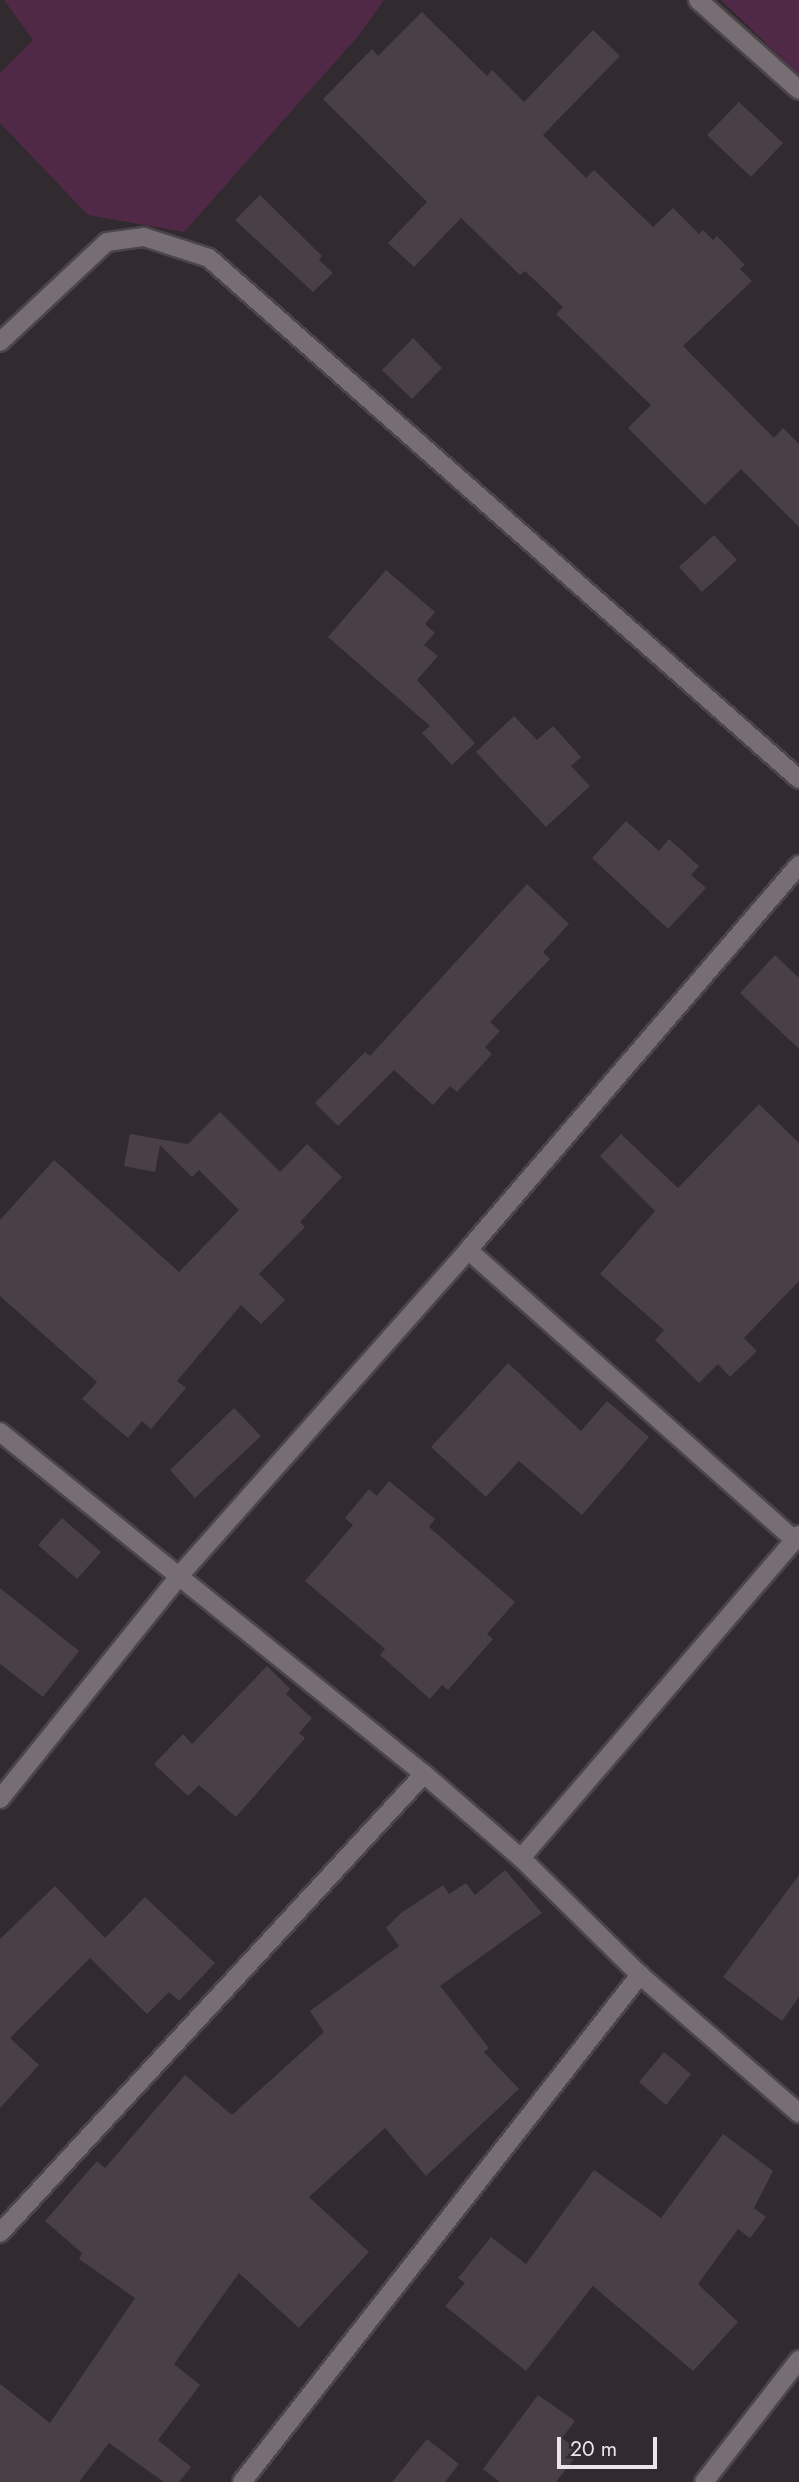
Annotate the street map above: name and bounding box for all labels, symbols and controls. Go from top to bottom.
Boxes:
scale bar [561,2422,661,2466]
text: 20 m [570,2434,617,2464]

